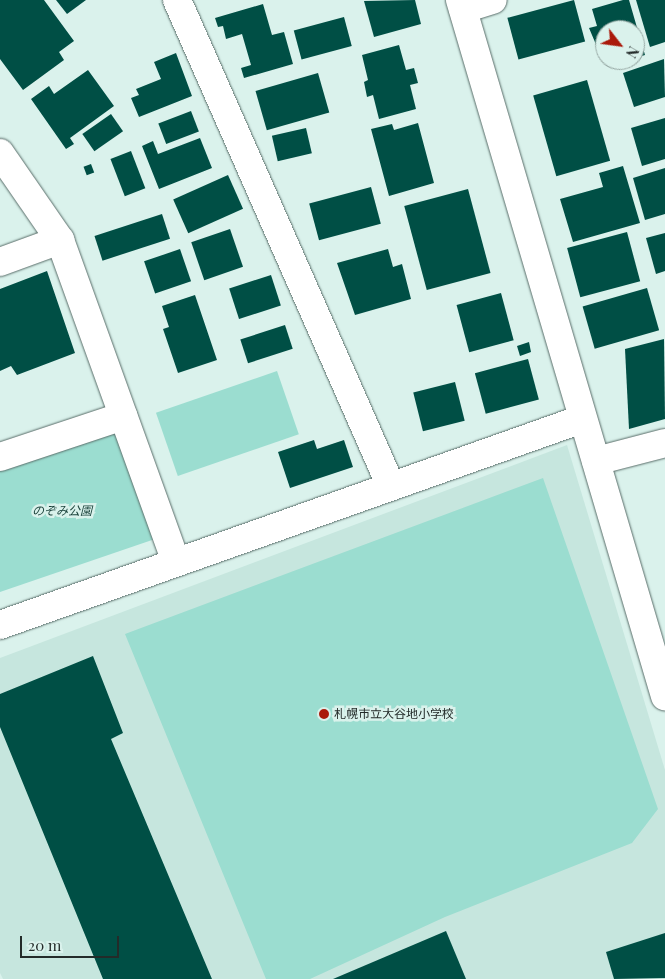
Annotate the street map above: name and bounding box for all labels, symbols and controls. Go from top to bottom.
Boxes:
north arrow [595,20,645,70]
text: N [622,43,643,61]
park label: のぞみ公園 [32,504,92,518]
place label: 札幌市立大谷地小学校 [334,707,454,721]
marker: 札幌市立大谷地小学校 [318,708,330,720]
scale bar [22,926,121,958]
text: 20 m [28,935,61,955]

